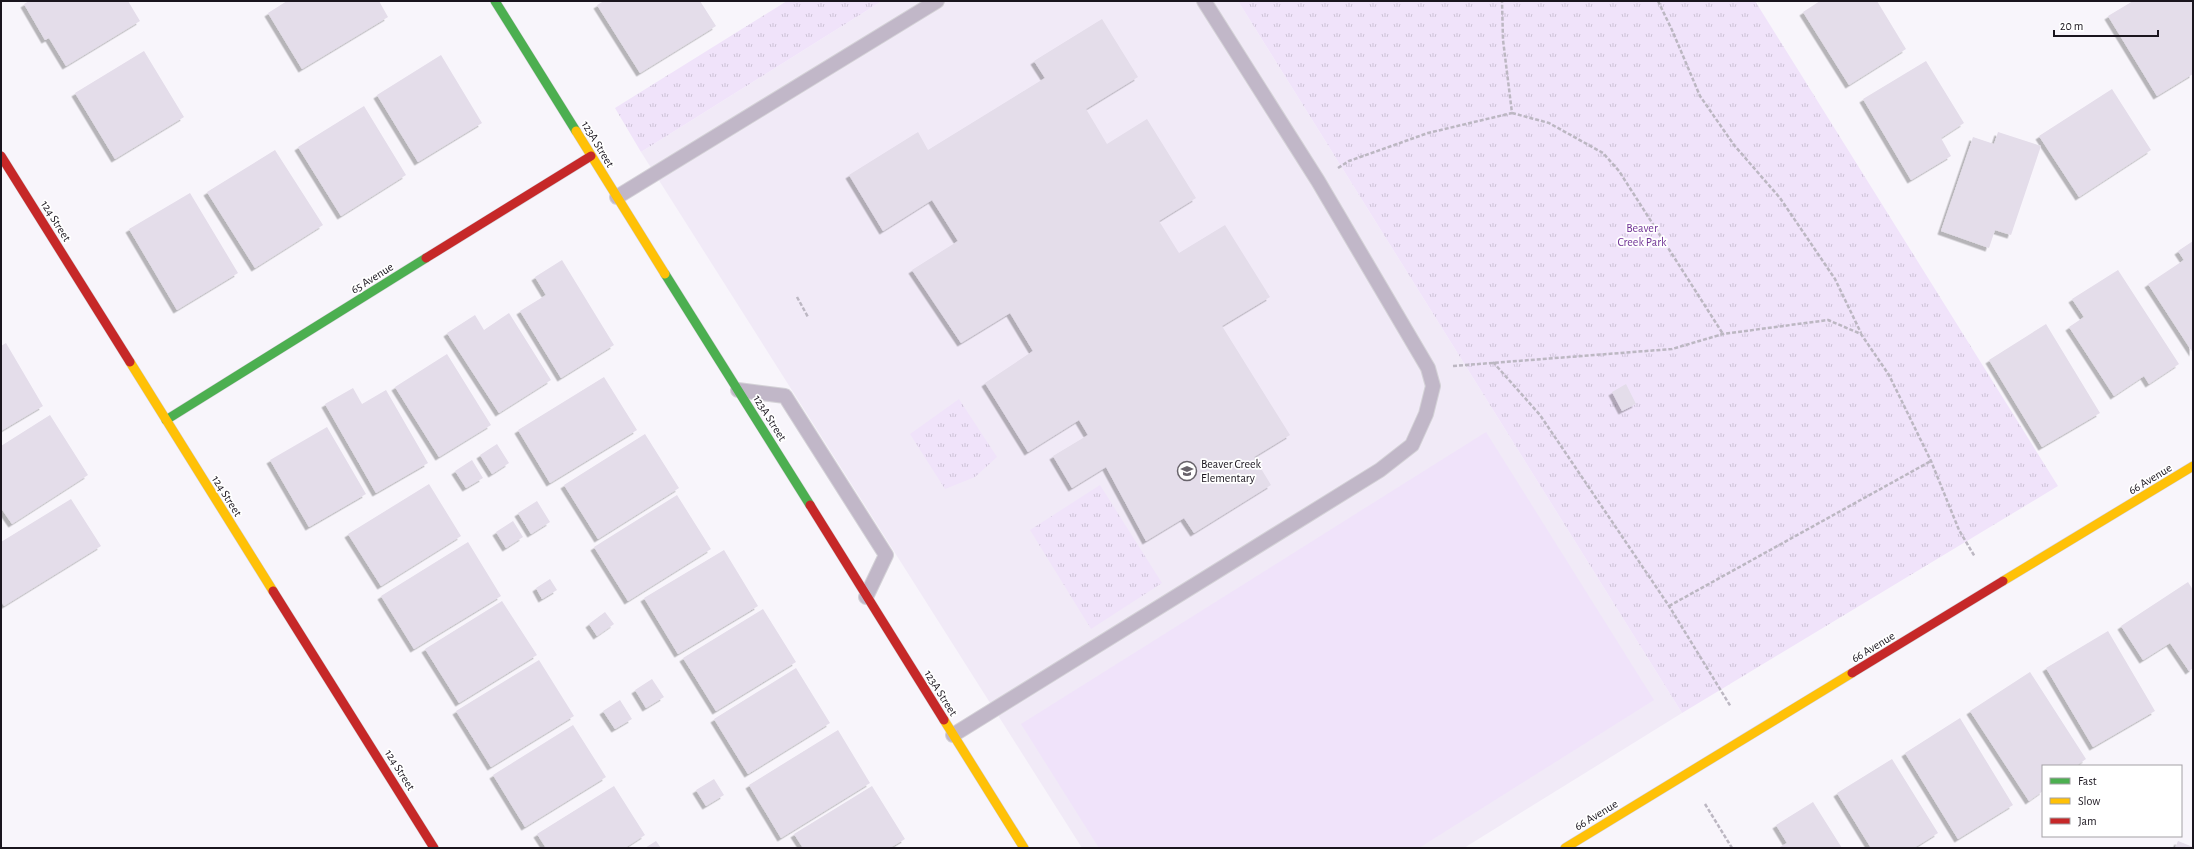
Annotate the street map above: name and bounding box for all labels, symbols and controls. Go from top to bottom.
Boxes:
scale bar [2054,12,2158,38]
text: 20 m [2060,20,2083,32]
street label: 123A Street [580,119,617,169]
street label: 124 Street [39,198,73,244]
park label: Beaver Creek Park [1617,222,1667,248]
street label: 65 Avenue [349,260,395,296]
street label: 123A Street [751,393,789,443]
place label: Beaver Creek Elementary [1201,458,1261,485]
school or university icon: Beaver Creek Elementary [1176,460,1198,482]
street label: 66 Avenue [2126,461,2174,497]
street label: 124 Street [210,473,244,519]
street label: 66 Avenue [1849,629,1897,665]
street label: 123A Street [922,668,960,718]
street label: 124 Street [383,747,417,793]
legend [2042,765,2182,837]
text: Fast [2078,775,2097,787]
text: Slow [2078,795,2100,807]
street label: 66 Avenue [1572,797,1620,833]
text: Jam [2078,815,2097,827]

